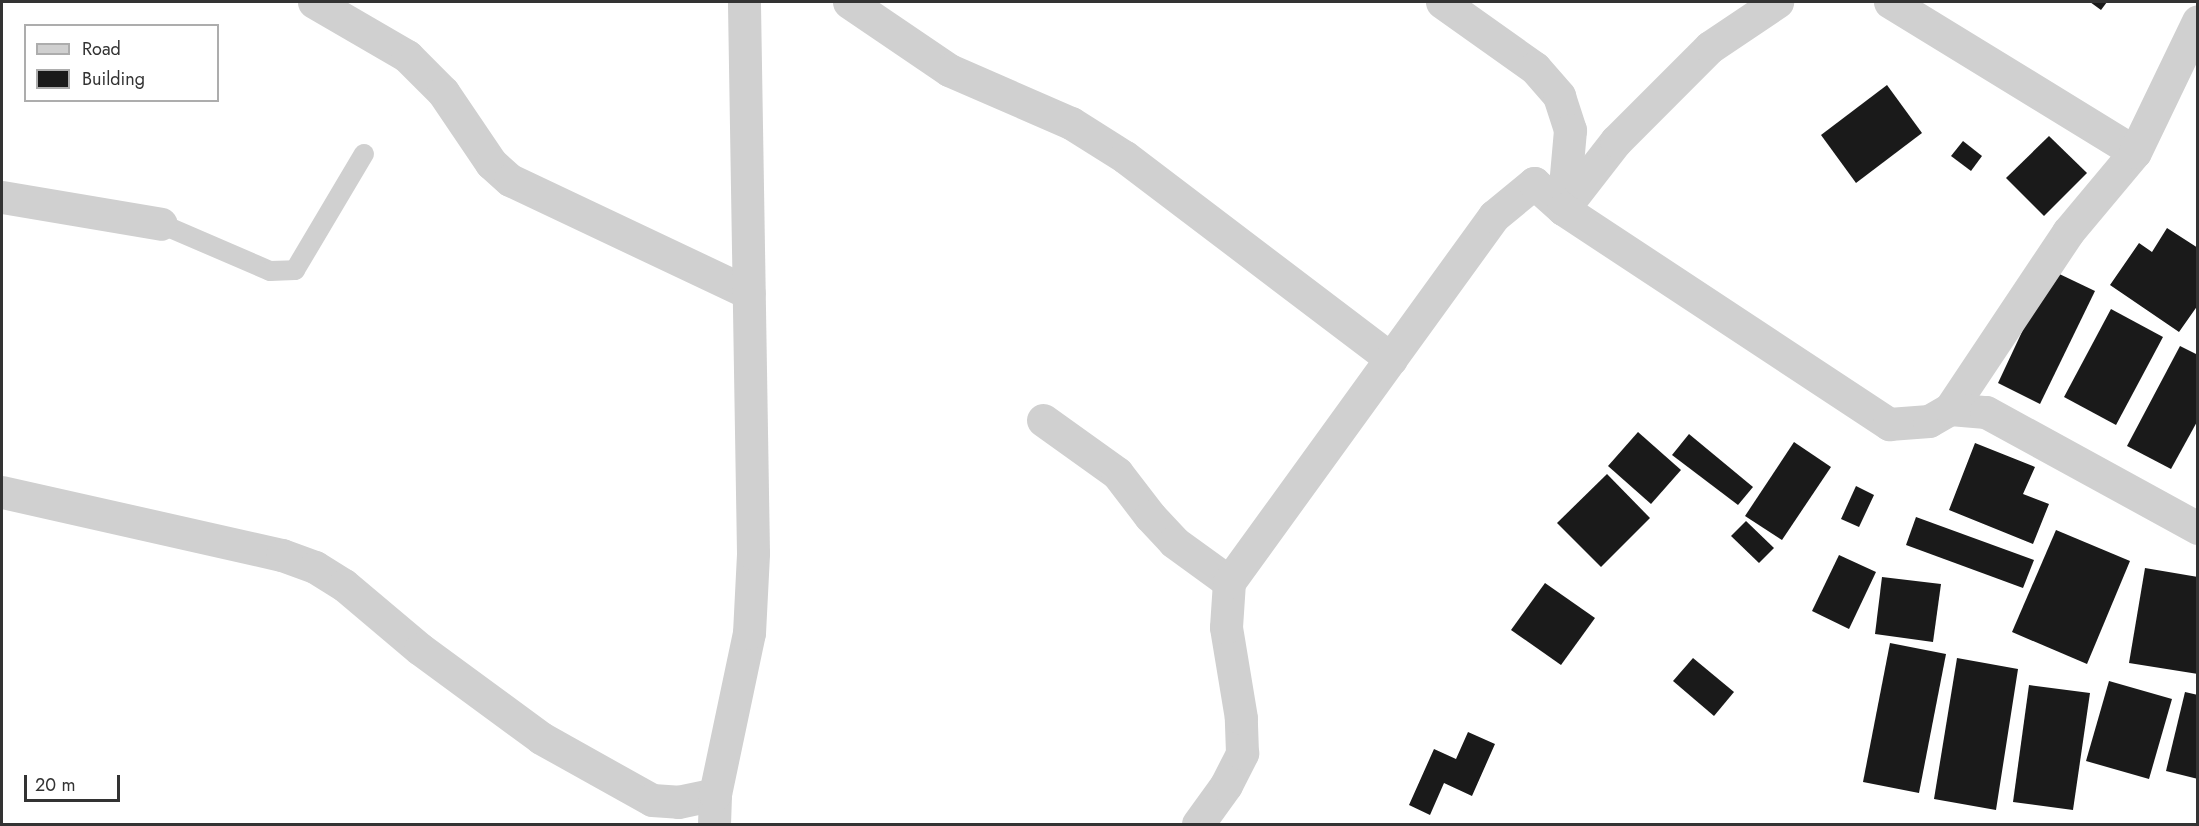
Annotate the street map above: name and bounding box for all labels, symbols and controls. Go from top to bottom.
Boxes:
legend [24,24,219,102]
text: Road [82,36,121,62]
text: Building [82,66,145,92]
scale bar [27,763,123,801]
text: 20 m [35,772,75,798]

